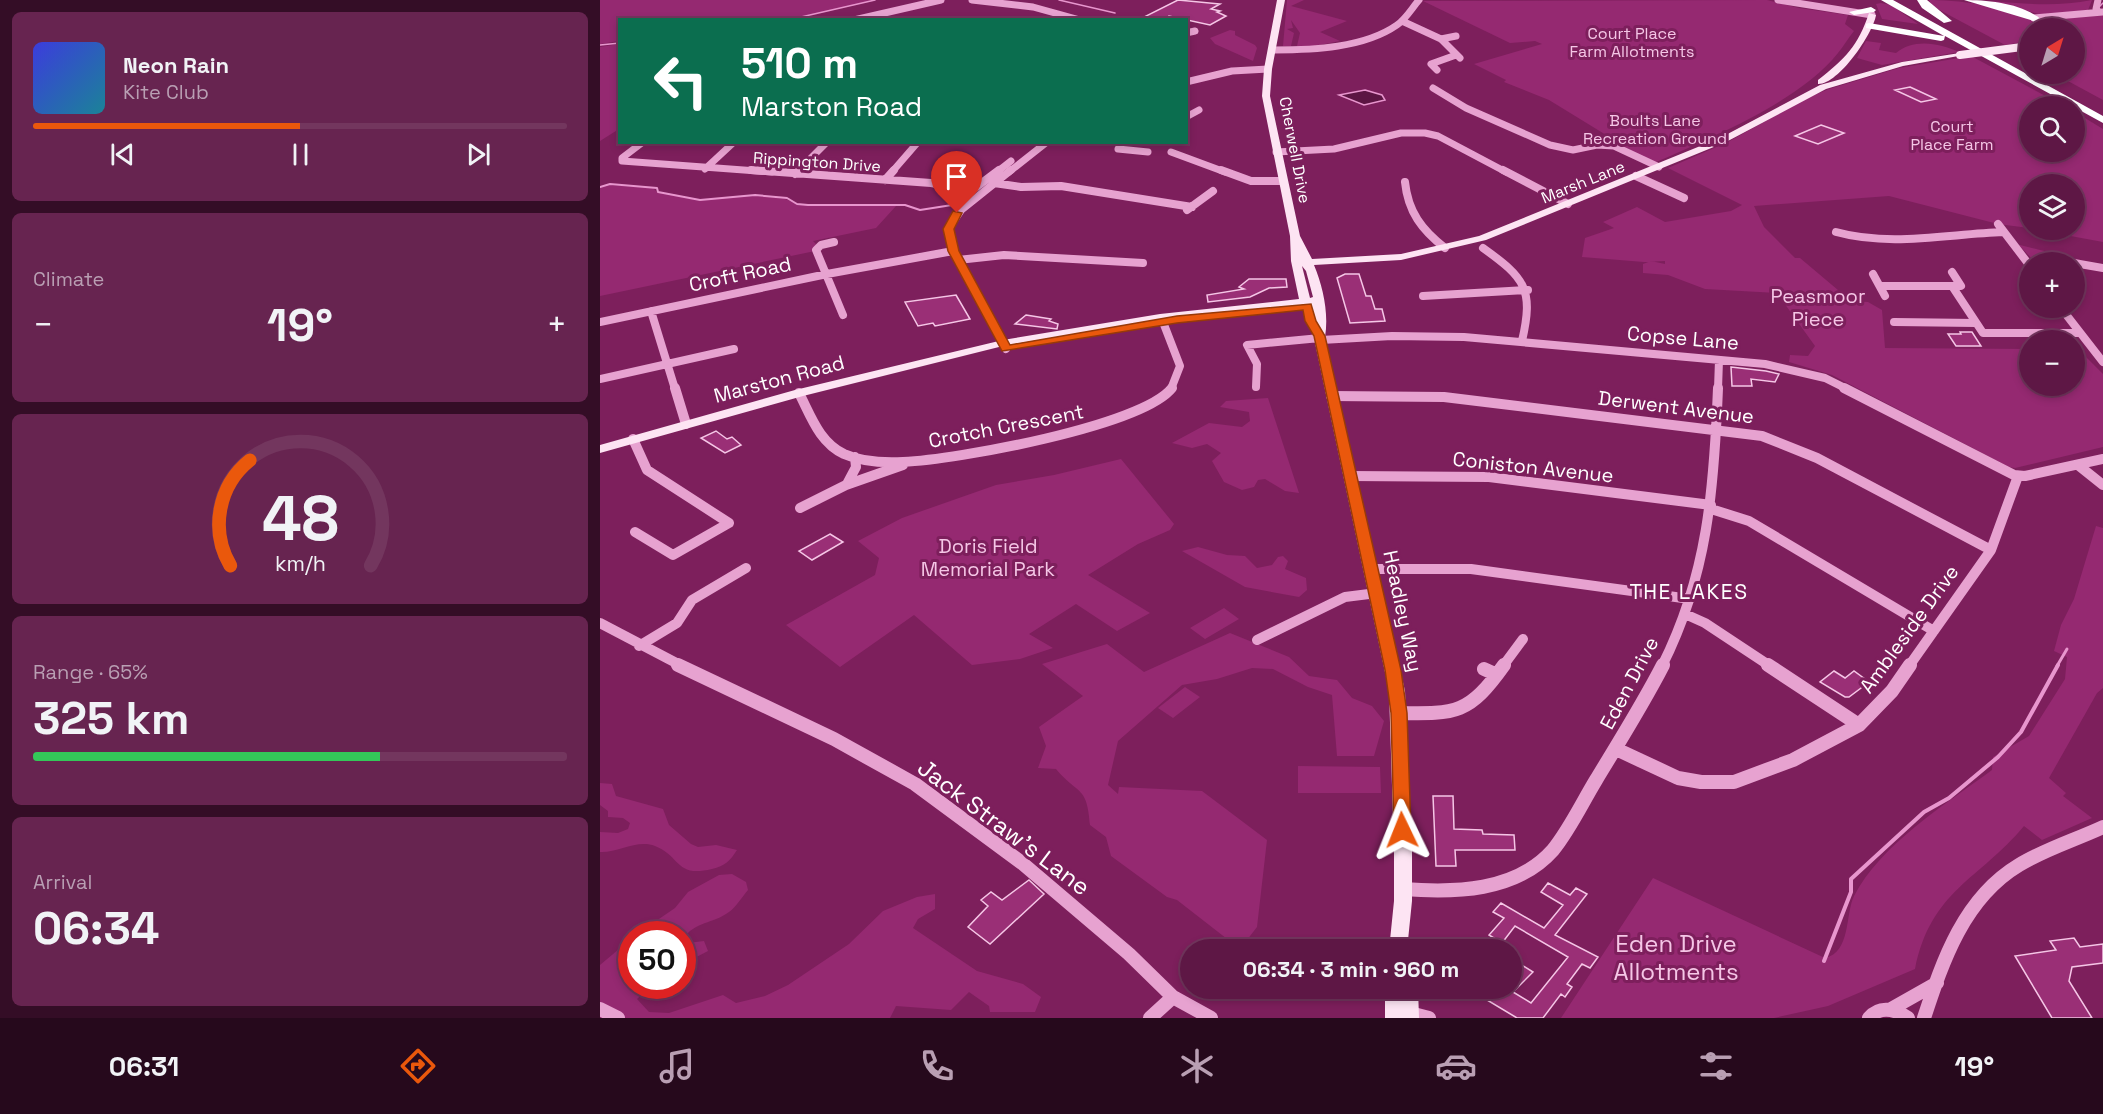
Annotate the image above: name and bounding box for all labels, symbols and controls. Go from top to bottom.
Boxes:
north arrow [2019,18,2085,84]
map controls [2019,18,2085,396]
park label: Court Place Farm Allotments [1570,23,1694,62]
text: 510 m [741,37,858,90]
icon: left [642,42,720,120]
text: Neon Rain [123,51,229,79]
text: Kite Club [123,79,209,105]
text: Marston Road [741,89,922,124]
street label: Cherwell Drive [1274,95,1316,205]
button: search [2019,96,2085,162]
park label: Boults Lane Recreation Ground [1583,110,1727,149]
park label: Court Place Farm [1910,116,1994,155]
icon: previous [106,138,139,171]
icon: pause [284,138,317,171]
icon: next [462,138,495,171]
street label: Rippington Drive [753,147,881,177]
pin [931,151,982,213]
street label: Marsh Lane [1538,156,1628,208]
icon: arrive [940,160,973,193]
button: layers [2019,174,2085,240]
street label: Croft Road [686,250,794,298]
button: + [2019,252,2085,318]
text: Climate [33,266,104,292]
park label: Peasmoor Piece [1771,283,1865,332]
text: 19° [267,297,333,354]
text: − [33,304,53,346]
text: + [547,304,567,346]
street label: Copse Lane [1626,320,1740,356]
button: − [2019,330,2085,396]
street label: Marston Road [711,349,847,409]
street label: Derwent Avenue [1597,385,1755,429]
street label: Crotch Crescent [926,398,1086,454]
street label: Coniston Avenue [1451,446,1615,488]
text: 48 [261,479,339,558]
park label: Doris Field Memorial Park [921,533,1055,582]
street label: Headley Way [1377,548,1429,674]
text: km/h [274,550,326,577]
street label: Ambleside Drive [1854,560,1964,698]
district label: THE LAKES [1629,578,1749,605]
street label: Eden Drive [1594,632,1664,734]
text: Range · 65% [33,659,148,685]
text: 325 km [33,690,189,747]
street label: Jack Straw's Lane [911,752,1097,902]
position arrow [1370,798,1434,862]
text: Arrival [33,869,92,895]
text: 06:34 [33,900,159,957]
speed limit sign: 50 [618,921,696,999]
park label: Eden Drive Allotments [1613,928,1739,987]
text: 06:34 · 3 min · 960 m [1243,955,1459,983]
icon: directions [397,1045,439,1087]
icon: music [656,1045,698,1087]
icon: phone [916,1045,958,1087]
icon: climate [1176,1045,1218,1087]
icon: car [1435,1045,1477,1087]
icon: filters [1695,1045,1737,1087]
text: 06:31 [109,1049,179,1084]
text: 19° [1955,1049,1994,1084]

